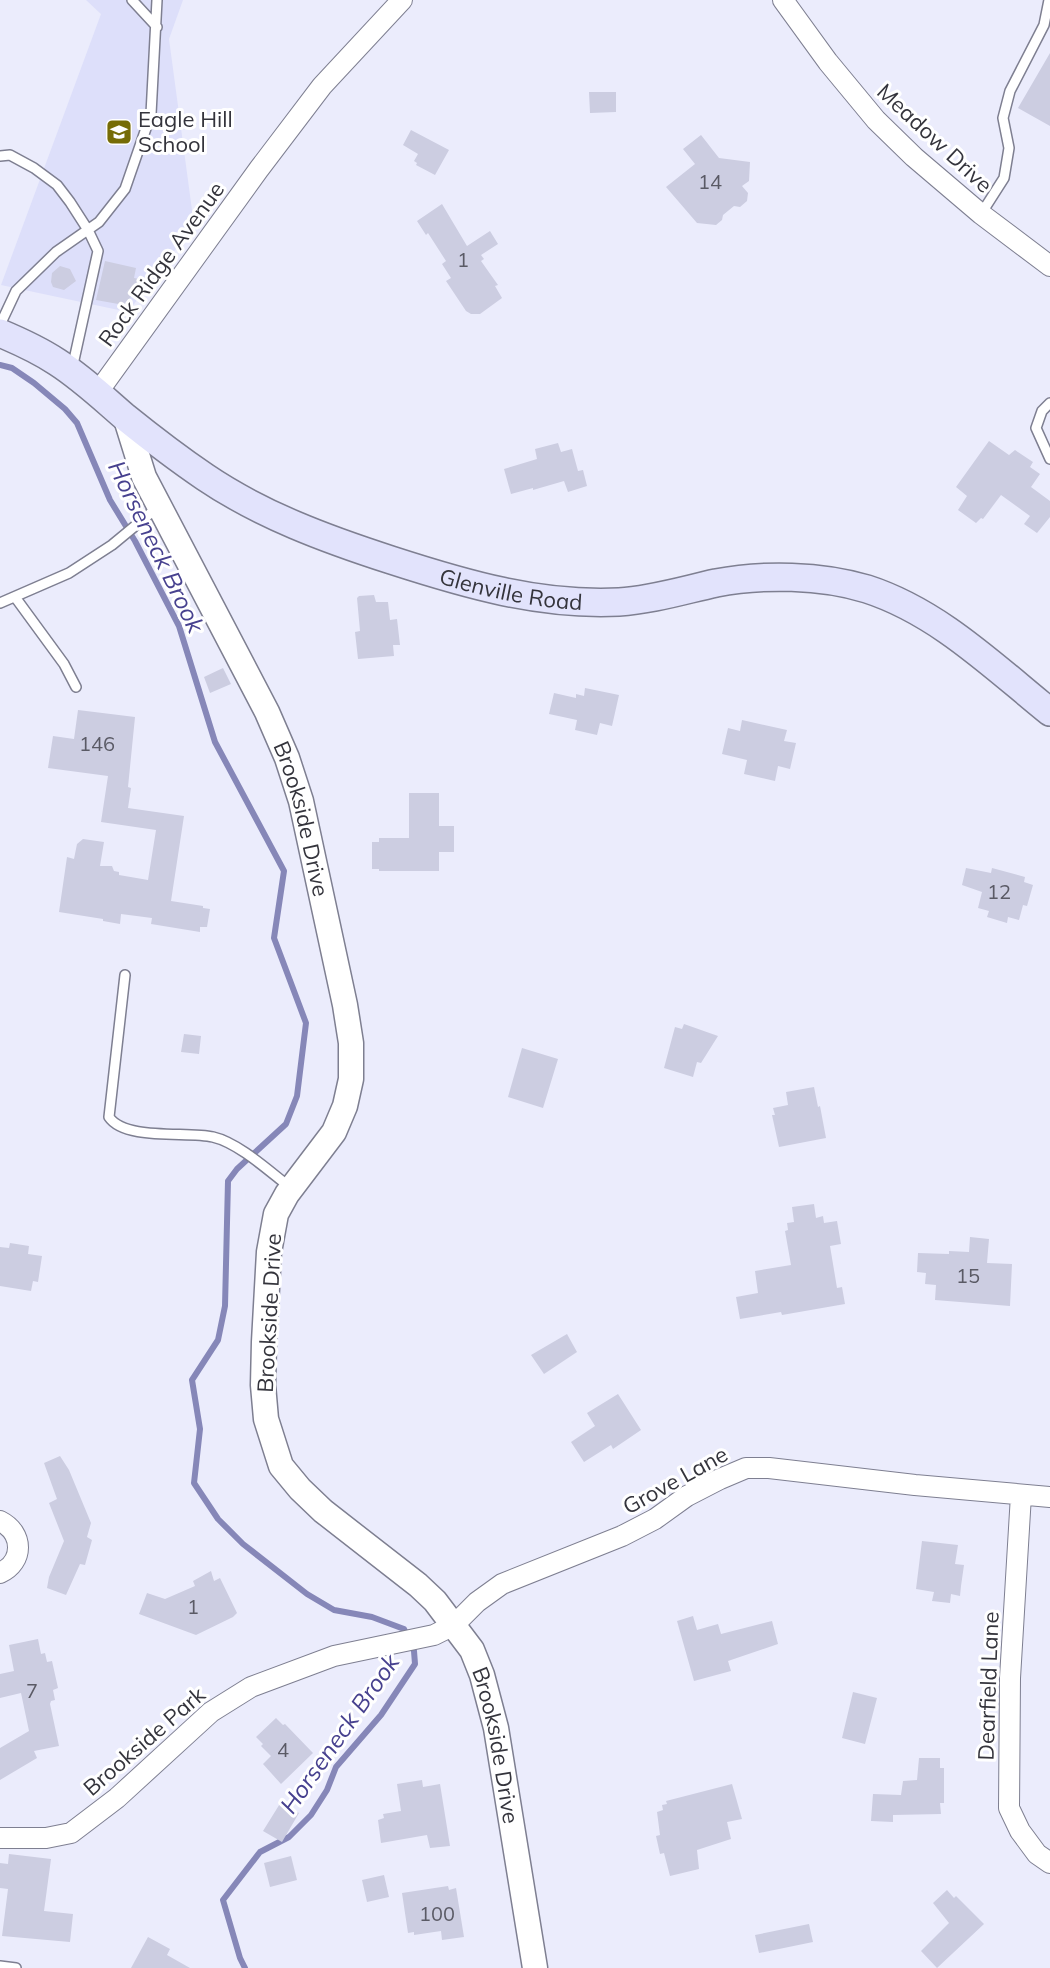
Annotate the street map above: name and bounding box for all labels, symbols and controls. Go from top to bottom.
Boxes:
street label: Meadow Drive [871,77,999,199]
place label: Eagle Hill School [138,105,233,158]
school or university icon: Eagle Hill School [104,117,134,147]
house number: 14 [698,169,722,194]
street label: Rock Ridge Avenue [92,176,230,352]
house number: 1 [457,247,469,272]
water label: Horseneck Brook [102,456,212,638]
street label: Glenville Road [436,562,583,616]
house number: 146 [79,731,115,756]
street label: Brookside Drive [267,737,335,899]
house number: 12 [987,879,1011,904]
street label: Brookside Drive [251,1233,287,1393]
house number: 15 [956,1263,980,1288]
street label: Grove Lane [618,1440,732,1520]
house number: 1 [187,1594,199,1619]
street label: Dearfield Lane [971,1611,1005,1761]
water label: Horseneck Brook [273,1647,406,1819]
street label: Brookside Drive [466,1662,525,1826]
house number: 7 [26,1678,38,1703]
street label: Brookside Park [77,1680,211,1802]
house number: 4 [277,1737,289,1762]
house number: 100 [419,1901,455,1926]

